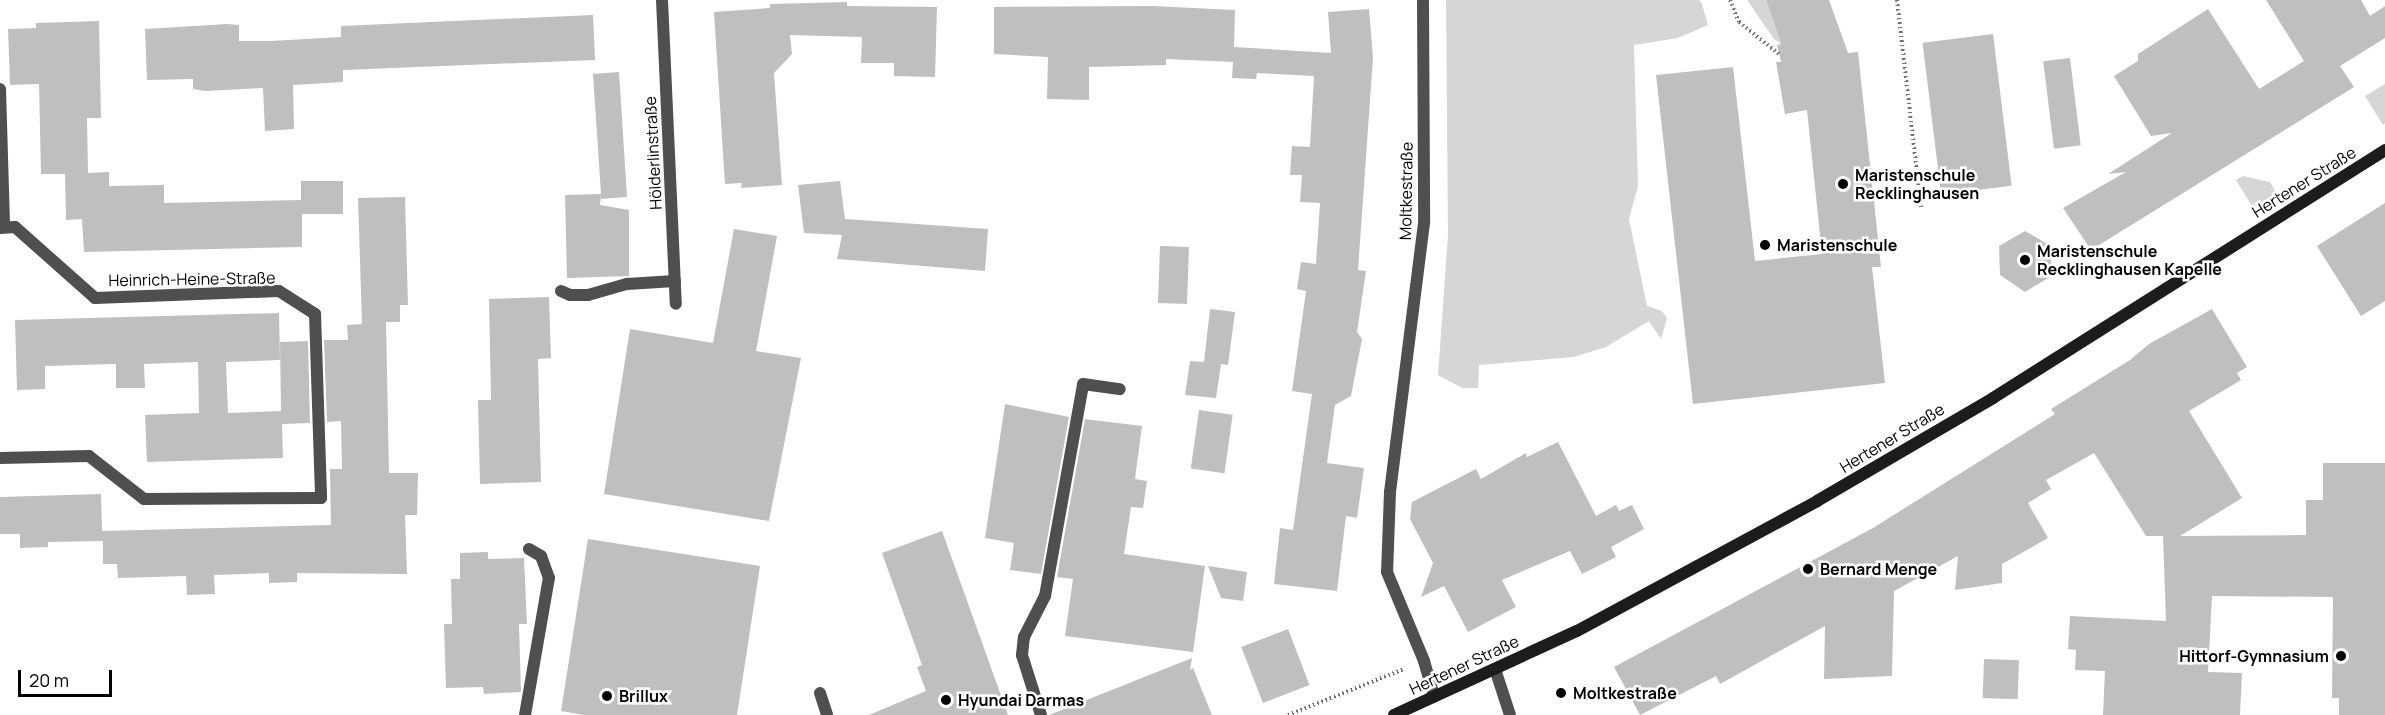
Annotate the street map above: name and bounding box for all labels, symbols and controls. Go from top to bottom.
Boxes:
street label: Hölderlinstraße [640,96,666,210]
street label: Moltkestraße [1396,142,1416,240]
street label: Hertener Straße [2249,142,2359,222]
place label: Maristenschule Recklinghausen [1855,165,1979,203]
marker: Maristenschule Recklinghausen [1836,177,1850,191]
place label: Maristenschule [1777,235,1897,255]
marker: Maristenschule [1758,238,1772,252]
place label: Maristenschule Recklinghausen Kapelle [2037,241,2222,279]
marker: Maristenschule Recklinghausen Kapelle [2018,253,2032,267]
street label: Heinrich-Heine-Straße [108,268,276,290]
street label: Hertener Straße [1836,399,1948,477]
place label: Bernard Menge [1820,559,1937,579]
marker: Bernard Menge [1801,562,1815,576]
street label: Hertener Straße [1406,631,1522,699]
place label: Hittorf-Gymnasium [2179,646,2329,666]
marker: Hittorf-Gymnasium [2334,649,2348,663]
scale bar [21,658,116,696]
text: 20 m [29,668,69,692]
place label: Moltkestraße [1573,683,1677,703]
place label: Brillux [619,686,668,706]
marker: Moltkestraße [1554,686,1568,700]
marker: Brillux [600,689,614,703]
place label: Hyundai Darmas [958,690,1084,710]
marker: Hyundai Darmas [939,693,953,707]

